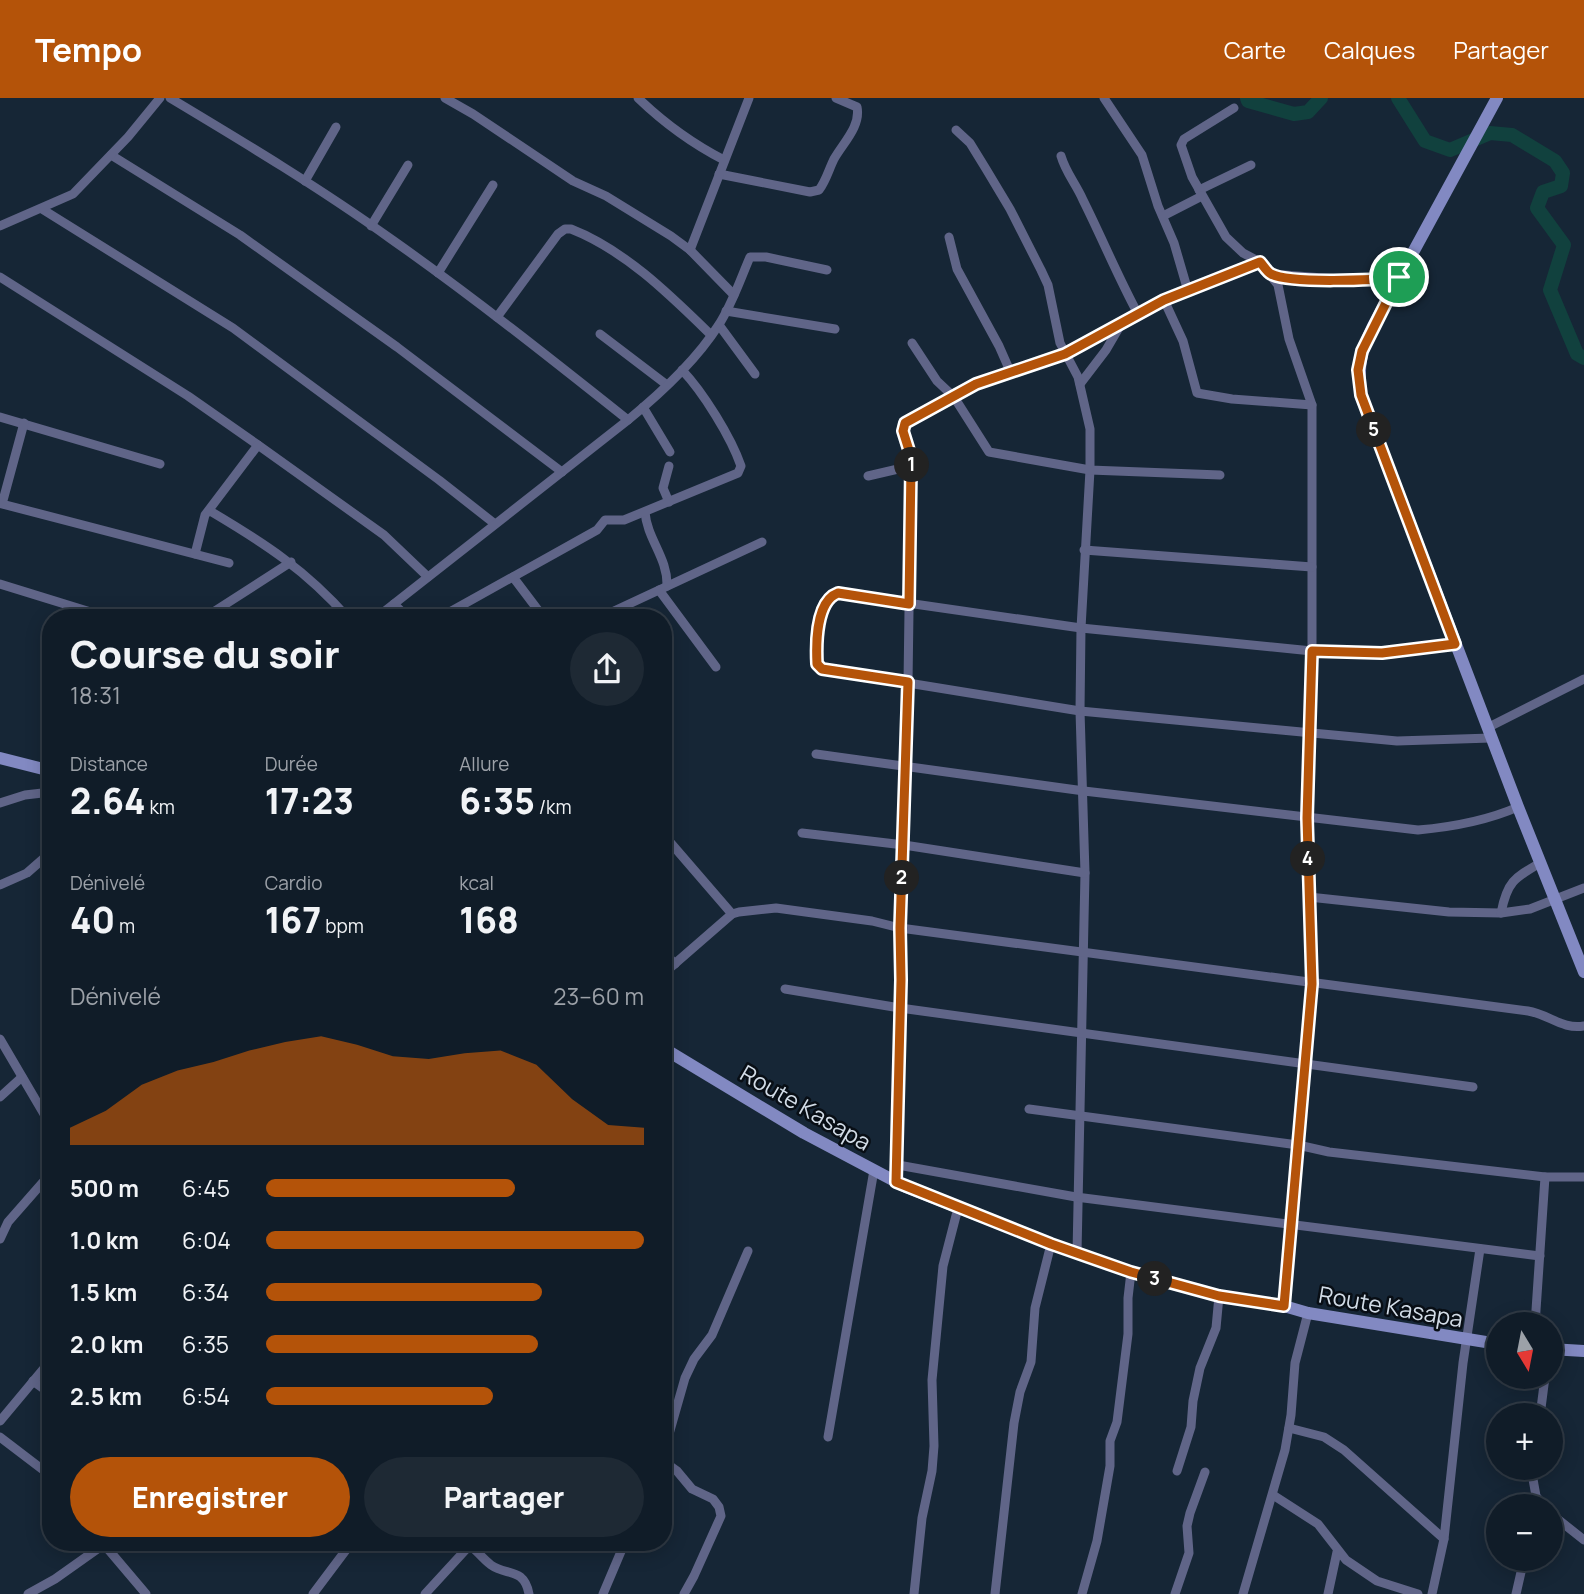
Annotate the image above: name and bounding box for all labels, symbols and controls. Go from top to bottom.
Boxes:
text: Tempo [35,27,142,72]
text: Carte [1224,33,1286,66]
text: Calques [1324,33,1415,66]
text: Partager [1453,33,1549,66]
pin [1369,247,1429,307]
icon: arrive [1380,258,1418,296]
pin: 5 [1356,412,1392,448]
text: 5 [1368,416,1379,442]
pin: 1 [894,448,930,482]
text: 1 [907,451,916,477]
text: Course du soir [70,627,340,679]
button: share [570,632,644,706]
text: 18:31 [70,679,121,711]
text: Distance [70,751,148,777]
text: Durée [265,751,318,777]
text: Allure [459,751,509,777]
text: 2.64 [70,777,146,825]
text: 17:23 [265,777,354,825]
text: 6:35 [459,777,535,825]
text: km [146,794,175,820]
text: /km [535,794,572,820]
pin: 4 [1290,842,1326,876]
text: 4 [1302,845,1313,871]
pin: 2 [884,860,920,896]
text: 2 [896,864,907,890]
text: Dénivelé [70,870,145,896]
text: Cardio [265,870,322,896]
text: kcal [459,870,494,896]
text: 40 [70,896,115,944]
text: 167 [265,896,321,944]
text: 168 [459,896,519,944]
text: m [115,913,135,939]
text: bpm [321,913,364,939]
text: Dénivelé [70,980,161,1012]
text: 23–60 m [553,980,644,1012]
street label: Route Kasapa [735,1057,877,1157]
text: 500 m [70,1172,139,1204]
text: 6:45 [182,1172,230,1204]
text: 1.0 km [70,1224,139,1256]
text: 6:04 [182,1224,231,1256]
pin: 3 [1138,1262,1172,1296]
text: 3 [1149,1265,1160,1291]
text: 1.5 km [70,1276,137,1308]
text: 6:34 [182,1276,229,1308]
street label: Route Kasapa [1316,1278,1466,1334]
north arrow [1486,1312,1563,1390]
map controls [1486,1312,1563,1571]
text: 2.0 km [70,1328,143,1360]
text: 6:35 [182,1328,229,1360]
text: 2.5 km [70,1380,142,1412]
text: 6:54 [182,1380,230,1412]
button: + [1486,1403,1563,1480]
button: Enregistrer [70,1457,350,1537]
button: Partager [364,1457,644,1537]
button: − [1486,1494,1563,1571]

